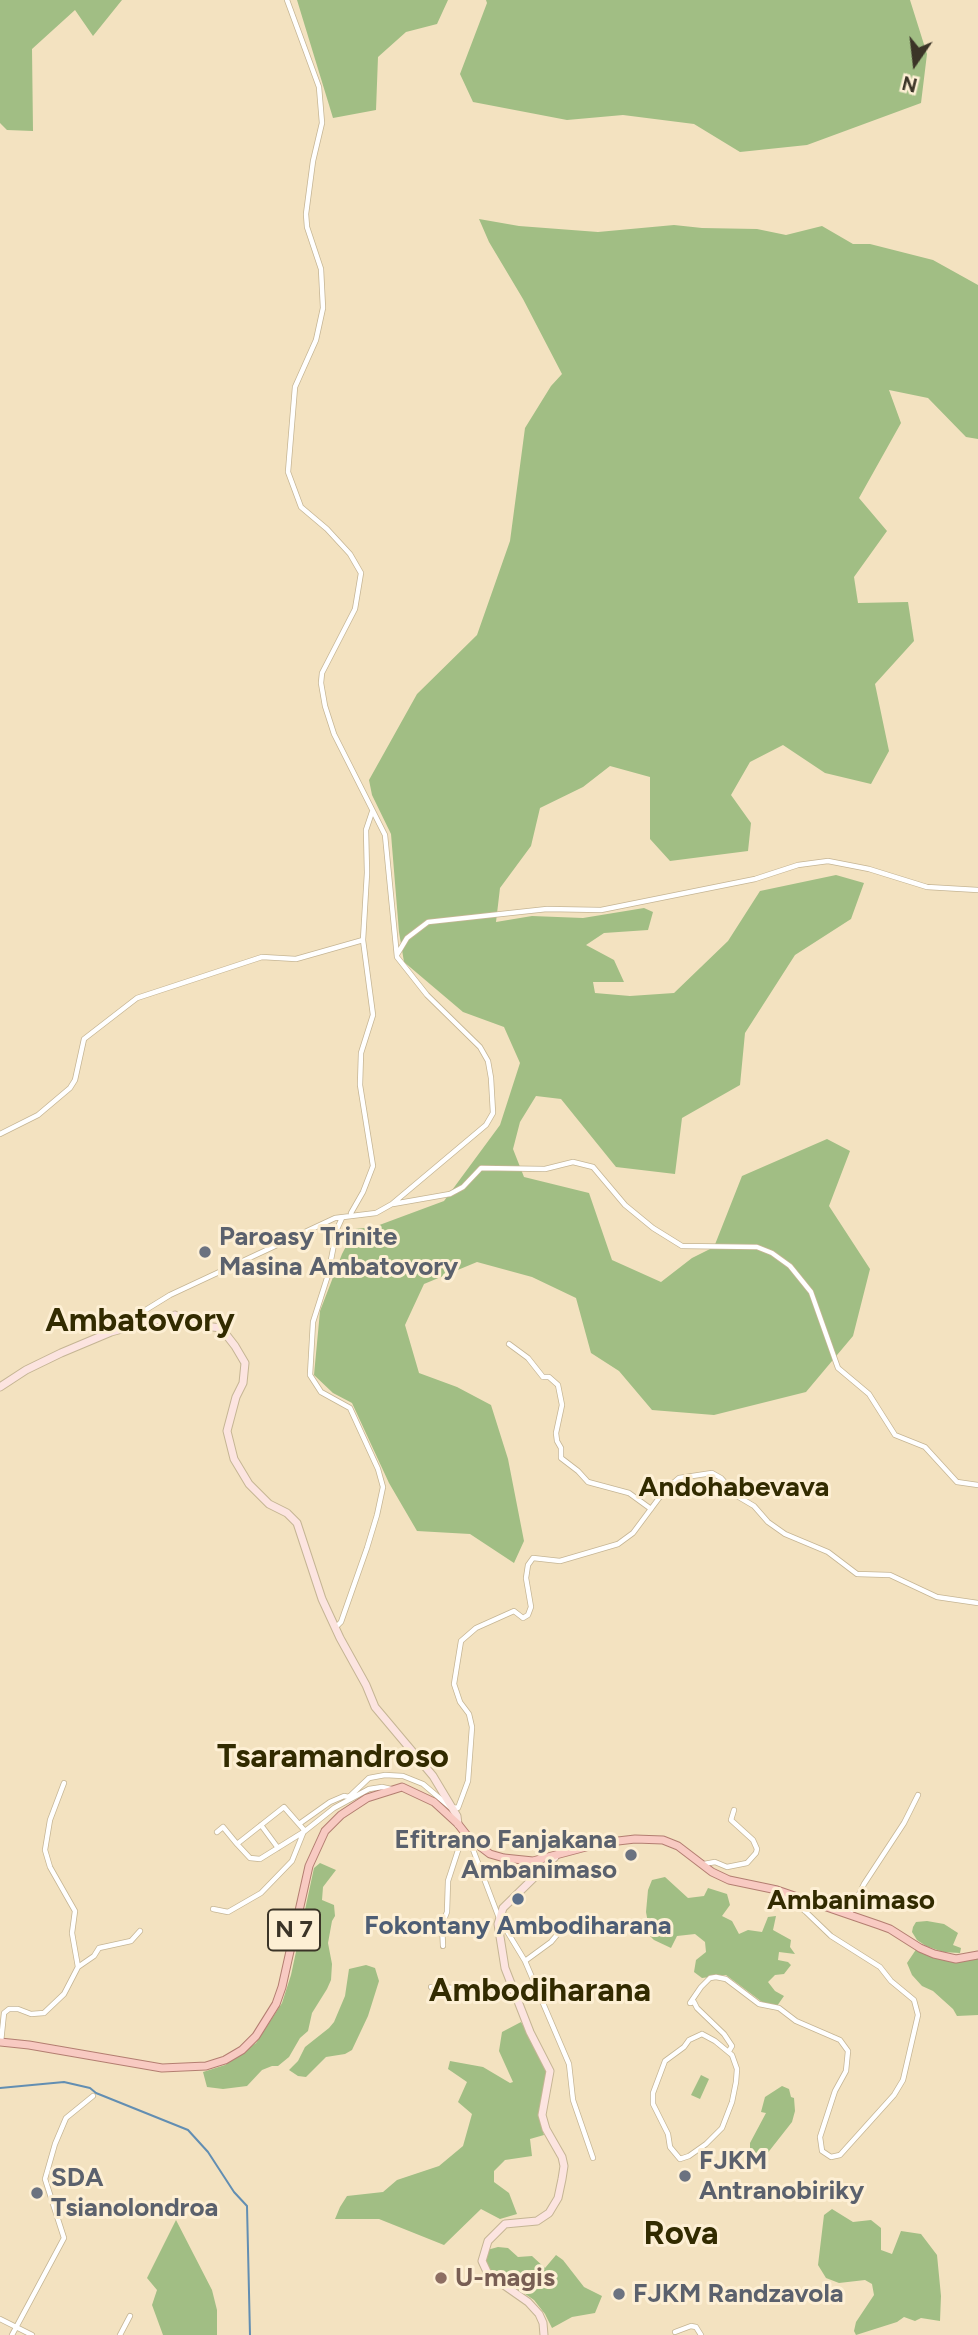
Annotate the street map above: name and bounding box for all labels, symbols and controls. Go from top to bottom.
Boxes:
north arrow [880,28,950,98]
text: N [900,71,920,97]
place label: Paroasy Trinite Masina Ambatovory [219,1221,458,1282]
marker: Paroasy Trinite Masina Ambatovory [197,1244,213,1260]
district label: Ambatovory [45,1301,235,1341]
district label: Andohabevava [639,1471,829,1505]
district label: Tsaramandroso [217,1737,449,1777]
place label: Efitrano Fanjakana Ambanimaso [394,1824,617,1885]
marker: Efitrano Fanjakana Ambanimaso [623,1847,639,1863]
district label: Ambanimaso [767,1884,935,1918]
marker: Fokontany Ambodiharana [510,1891,526,1907]
road number: N 7 [268,1910,320,1951]
place label: Fokontany Ambodiharana [364,1910,672,1942]
district label: Ambodiharana [429,1971,651,2011]
place label: FJKM Antranobiriky [699,2145,864,2206]
place label: SDA Tsianolondroa [51,2162,218,2224]
marker: FJKM Antranobiriky [677,2168,693,2184]
marker: SDA Tsianolondroa [29,2185,45,2201]
district label: Rova [643,2214,719,2254]
place label: U-magis [455,2262,555,2294]
marker: U-magis [433,2270,449,2286]
place label: FJKM Randzavola [633,2278,844,2310]
marker: FJKM Randzavola [611,2286,627,2302]

